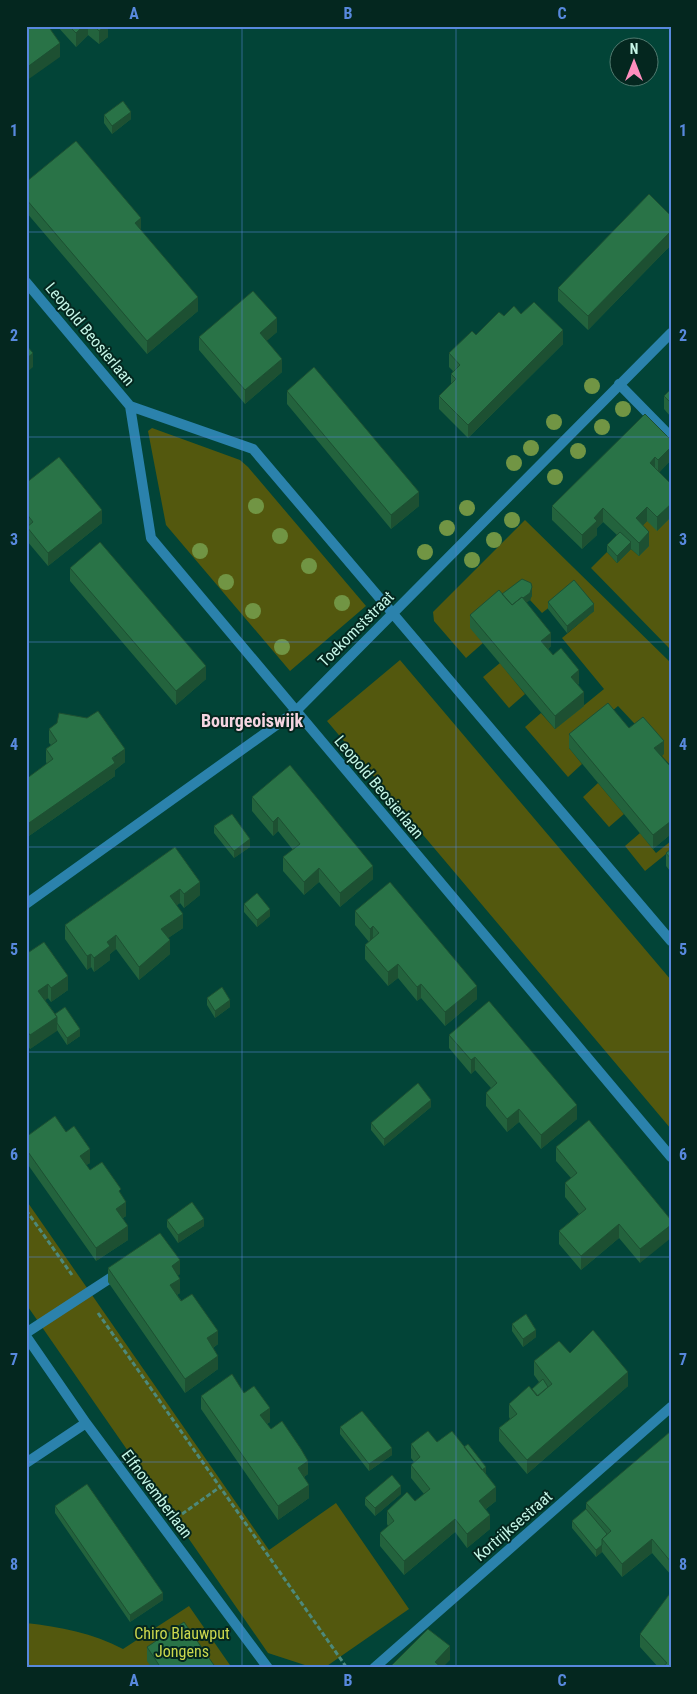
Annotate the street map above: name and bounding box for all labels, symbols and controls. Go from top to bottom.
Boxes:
text: A [129,4,139,23]
text: B [344,4,353,23]
text: C [557,4,567,23]
north arrow [610,38,660,88]
text: N [630,41,638,57]
text: 1 [10,121,18,140]
text: 1 [679,121,687,140]
street label: Leopold Beosierlaan [41,279,139,389]
text: 2 [10,326,18,345]
text: 2 [679,326,687,345]
text: 3 [10,530,18,549]
text: 3 [679,530,687,549]
street label: Toekomststraat [314,587,398,671]
district label: Bourgeoiswijk [201,710,303,731]
street label: Leopold Beosierlaan [330,732,428,842]
text: 4 [10,735,18,754]
text: 4 [679,735,687,754]
text: 5 [10,940,18,959]
text: 5 [679,940,687,959]
text: 6 [10,1145,18,1164]
text: 6 [679,1145,687,1164]
text: 7 [10,1350,18,1369]
text: 7 [679,1350,687,1369]
street label: Elfnovemberlaan [118,1446,196,1542]
street label: Kortrijksestraat [470,1487,556,1565]
text: 8 [10,1555,18,1574]
text: 8 [679,1555,687,1574]
park label: Chiro Blauwput Jongens [134,1624,230,1661]
text: A [129,1671,139,1690]
text: B [344,1671,353,1690]
text: C [557,1671,567,1690]

